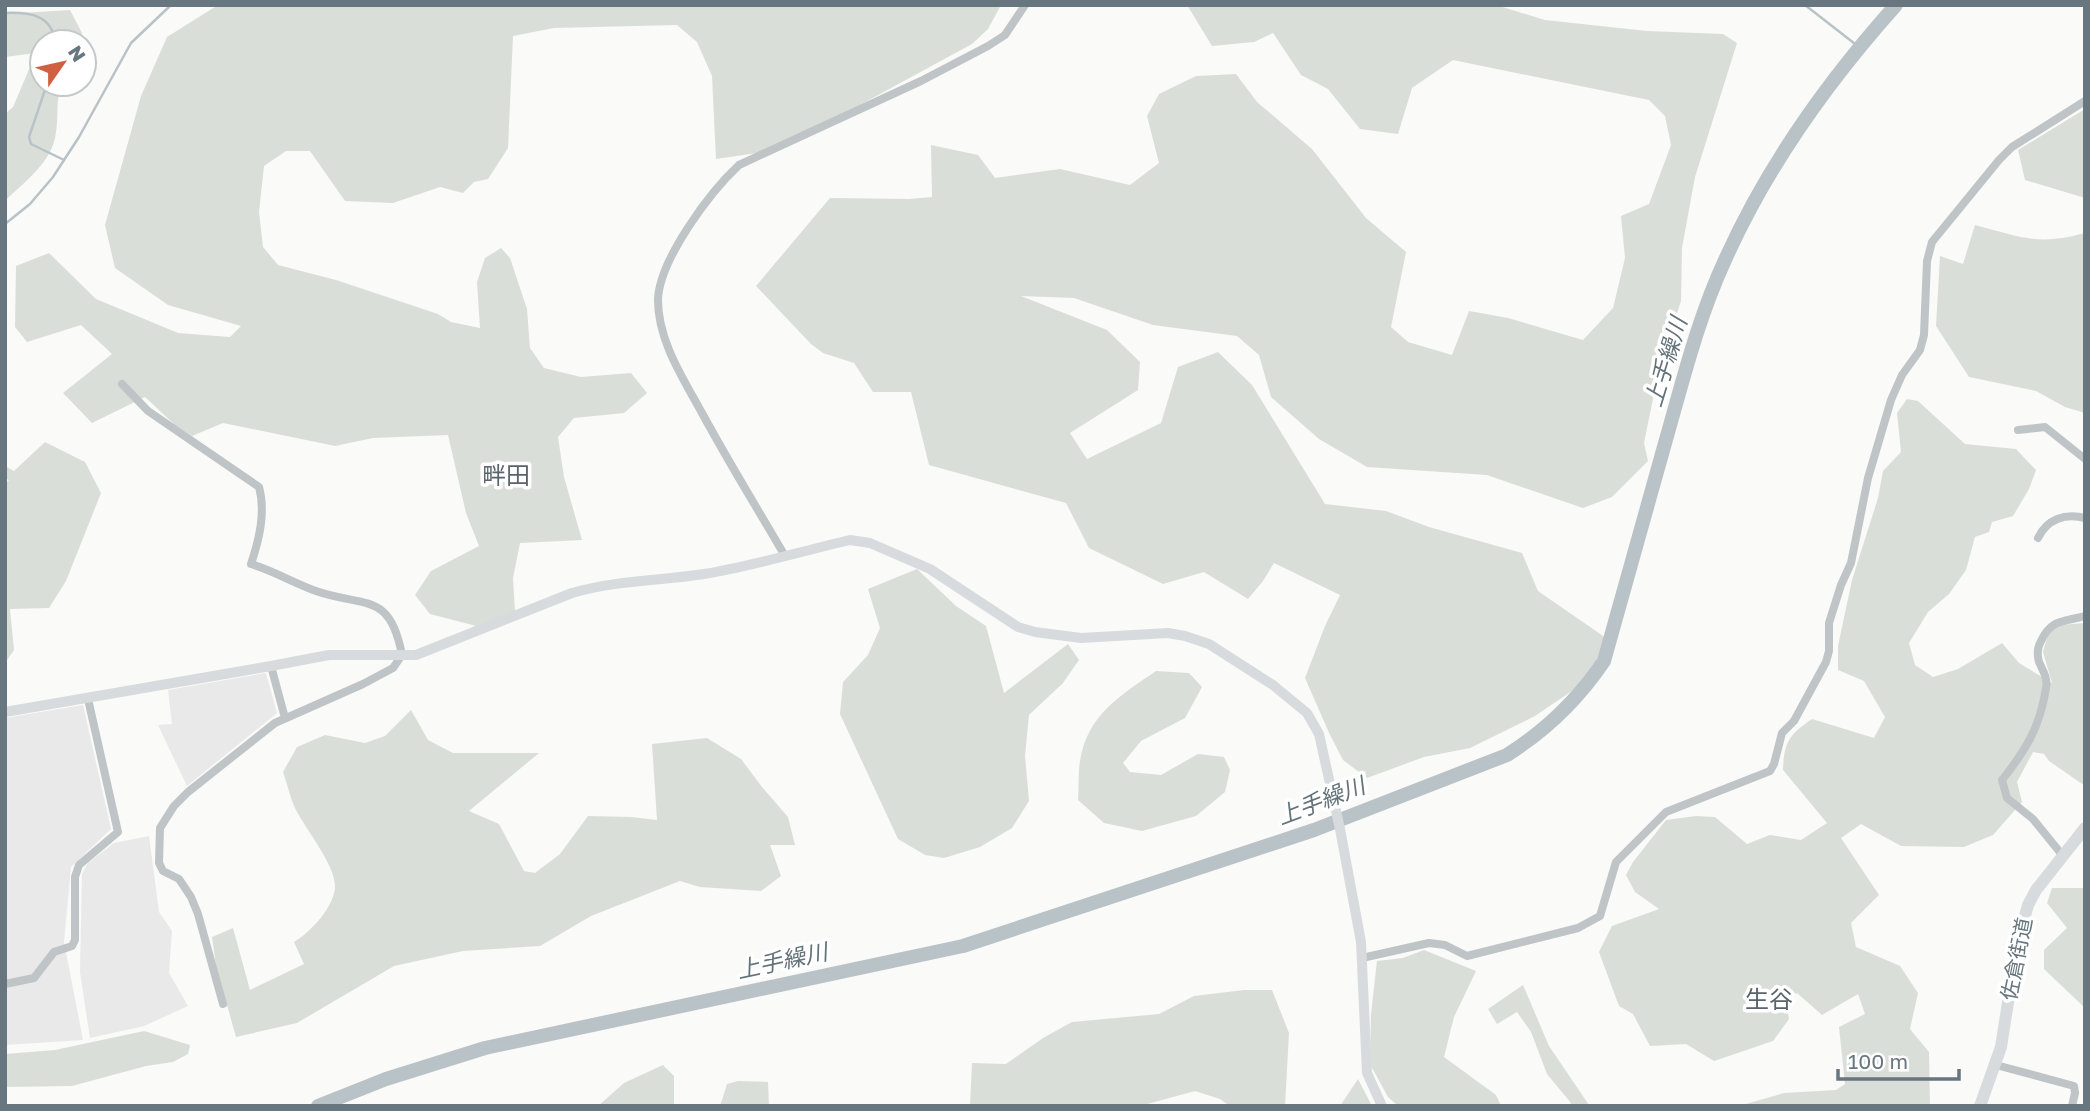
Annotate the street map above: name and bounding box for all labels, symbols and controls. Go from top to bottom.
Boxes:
north arrow [28,28,98,98]
text: N [64,41,91,66]
water label: 上手繰川 [1638,311,1693,410]
district label: 畔田 [482,460,530,489]
water label: 上手繰川 [1273,769,1371,830]
street label: 佐倉街道 [1995,915,2037,1003]
water label: 上手繰川 [734,936,833,983]
district label: 生谷 [1745,984,1793,1013]
scale bar [1838,1038,1959,1082]
text: 100 m [1848,1048,1908,1074]

